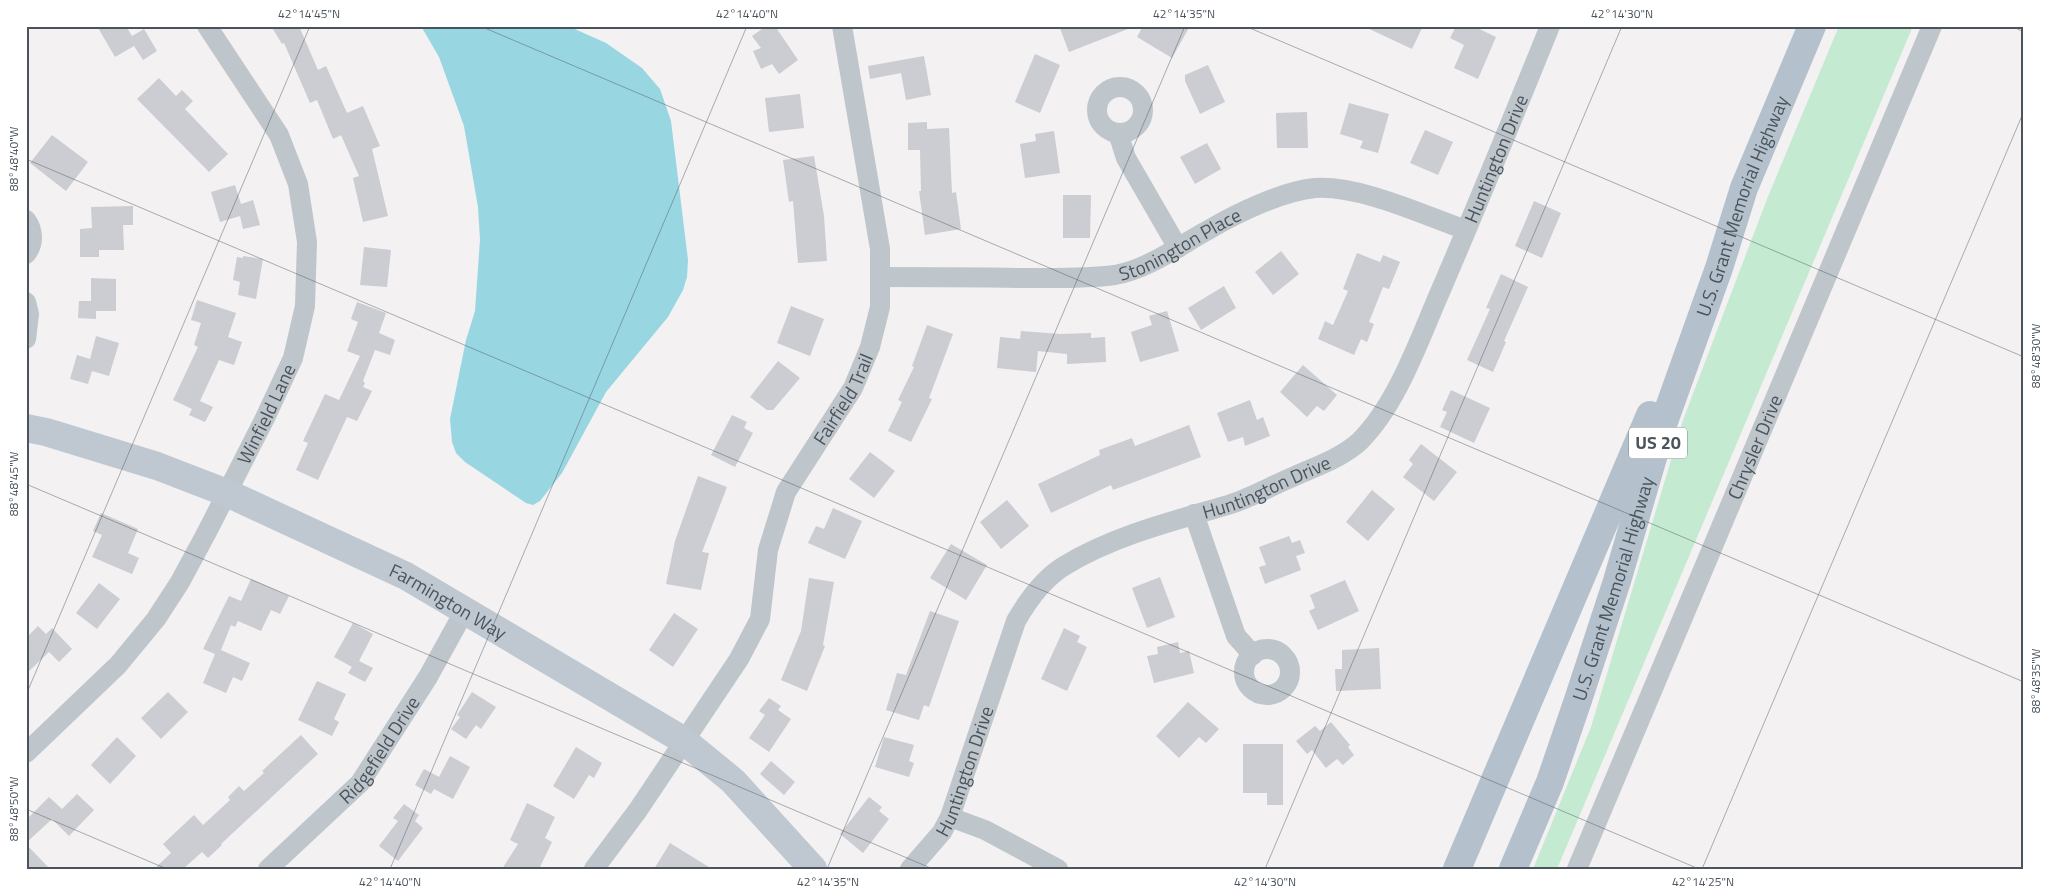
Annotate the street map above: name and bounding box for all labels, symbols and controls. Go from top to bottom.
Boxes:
text: 42°14'45"N [278,4,340,23]
text: 42°14'40"N [716,4,778,23]
text: 42°14'35"N [1153,4,1215,23]
text: 42°14'30"N [1591,4,1653,23]
street label: Huntington Drive [1456,90,1535,227]
street label: U.S. Grant Memorial Highway [1688,91,1795,320]
text: 88°48'40"W [4,126,23,191]
street label: Stonington Place [1115,200,1246,288]
text: 88°48'30"W [2026,323,2045,388]
street label: Fairfield Trail [805,349,880,450]
street label: Winfield Lane [229,359,302,469]
street label: Chrysler Drive [1719,390,1789,504]
road number: US 20 [1629,428,1687,458]
street label: Huntington Drive [1199,447,1335,526]
text: 88°48'45"W [4,451,23,516]
street label: U.S. Grant Memorial Highway [1564,473,1661,704]
street label: Farmington Way [385,555,513,647]
text: 88°48'35"W [2026,648,2045,713]
street label: Ridgefield Drive [332,690,426,810]
street label: Huntington Drive [927,702,1000,841]
text: 88°48'50"W [4,776,23,841]
text: 42°14'40"N [359,872,421,891]
text: 42°14'35"N [797,872,859,891]
text: 42°14'30"N [1234,872,1296,891]
text: 42°14'25"N [1672,872,1734,891]

